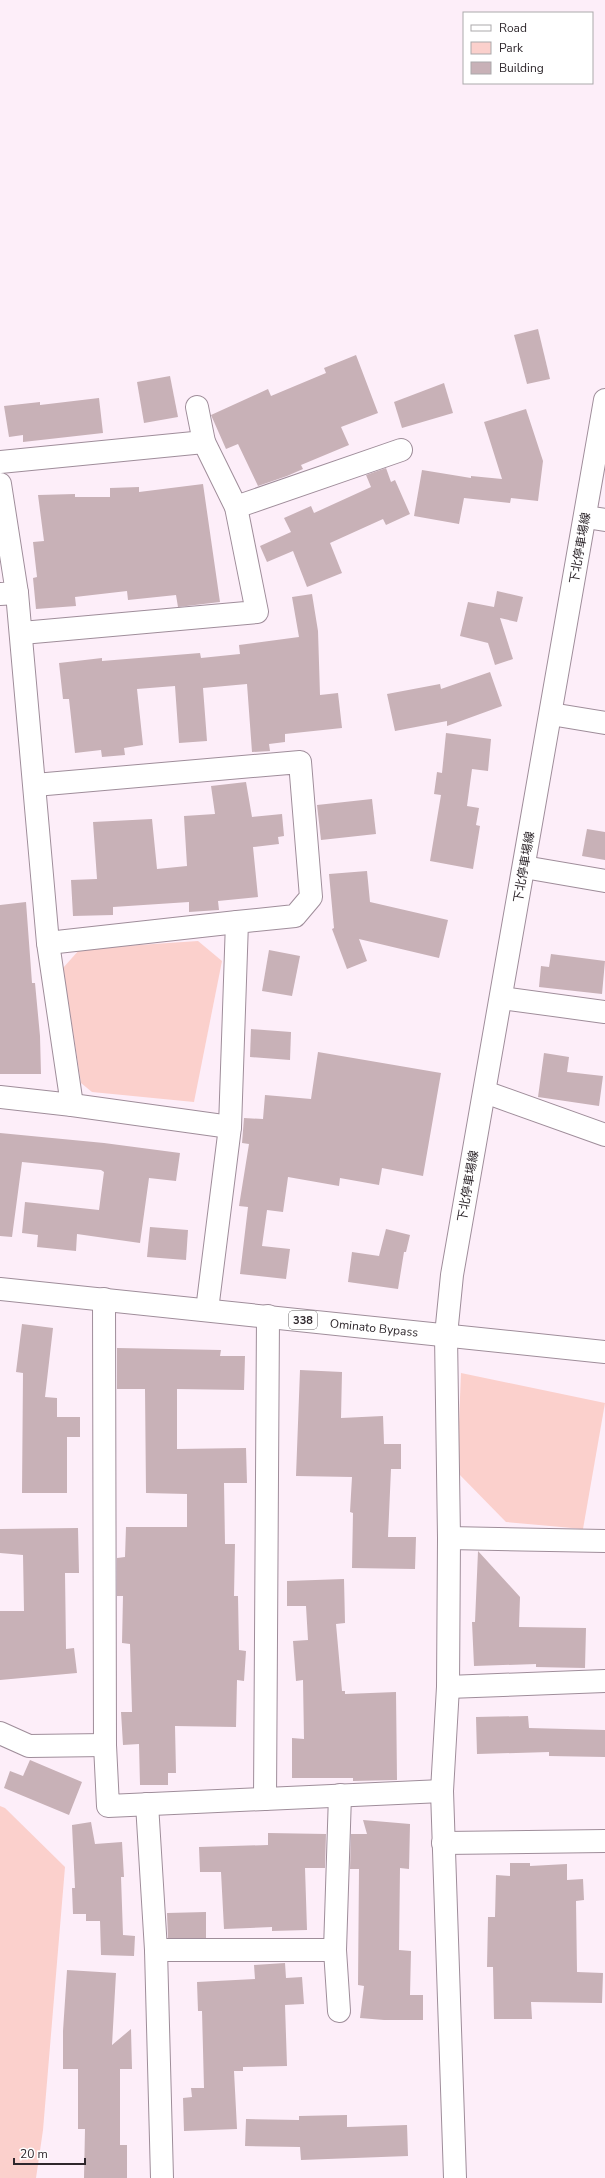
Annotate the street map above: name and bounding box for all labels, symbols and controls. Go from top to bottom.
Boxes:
legend [463,12,593,84]
text: Road [499,20,527,36]
text: Park [499,40,524,56]
text: Building [499,60,544,76]
street label: 下北停車場線 [566,511,594,585]
street label: 下北停車場線 [510,830,538,904]
street label: 下北停車場線 [454,1149,482,1223]
road number: 338 [289,1311,317,1329]
street label: Ominato Bypass [329,1315,419,1341]
scale bar [14,2140,85,2166]
text: 20 m [20,2146,48,2162]

